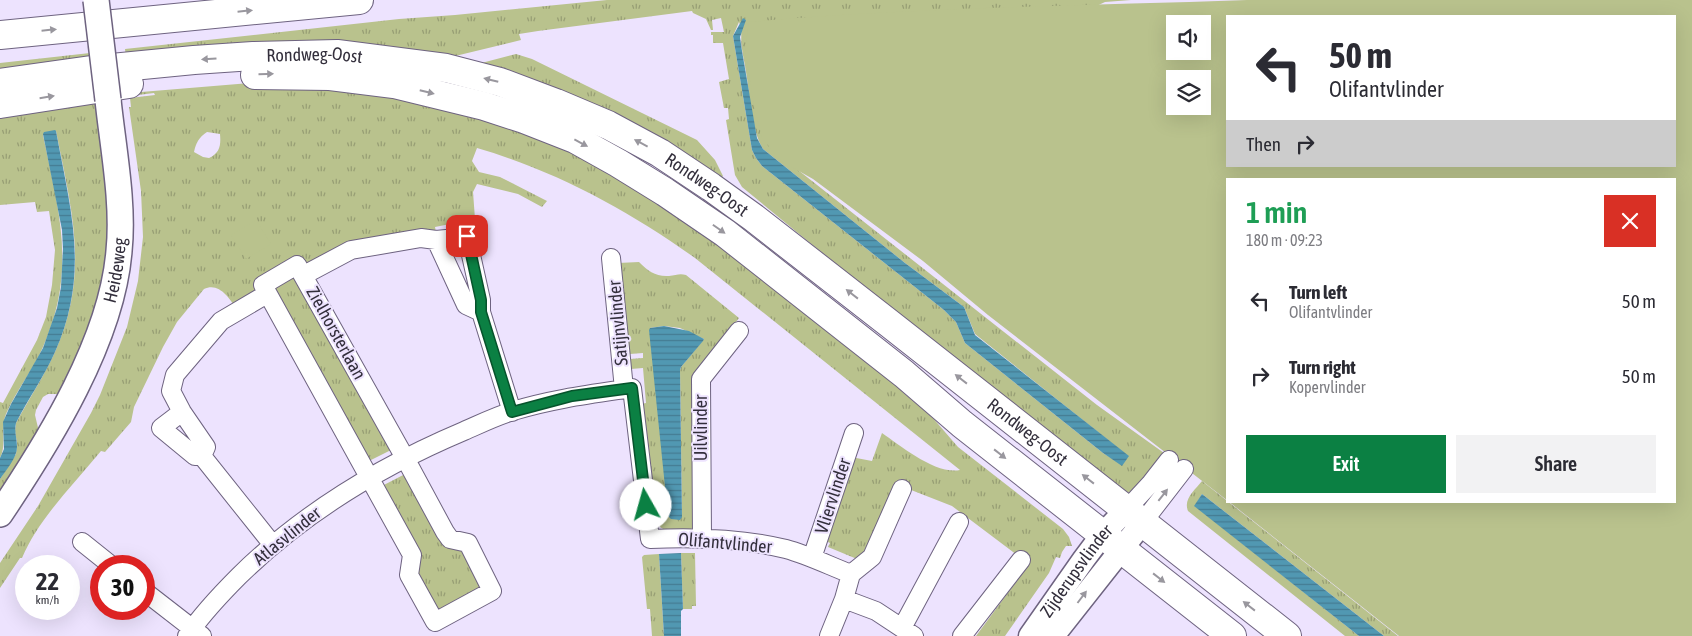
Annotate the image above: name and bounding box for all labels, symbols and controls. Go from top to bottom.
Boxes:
one-way arrow [237,7,253,15]
map controls [1166,15,1211,115]
button: sound [1166,15,1211,60]
one-way arrow [41,26,57,34]
icon: left [1246,35,1311,100]
text: 50 m [1329,35,1392,75]
street label: Rondweg-Oost [266,42,364,67]
one-way arrow [200,56,216,64]
one-way arrow [258,70,274,78]
button: layers [1166,70,1211,115]
one-way arrow [484,76,499,84]
text: Olifantvlinder [1329,76,1444,102]
one-way arrow [420,88,435,96]
one-way arrow [39,92,55,100]
icon: right [1291,130,1319,158]
text: Then [1246,133,1281,155]
one-way arrow [574,138,588,147]
one-way arrow [634,138,647,147]
street label: Rondweg-Oost [661,148,753,220]
text: 1 min [1246,195,1307,229]
button: close [1604,195,1656,247]
pin [446,215,488,257]
icon: arrive [453,222,481,250]
one-way arrow [712,224,725,234]
text: 180 m · 09:23 [1246,231,1323,249]
street label: Heideweg [99,237,130,305]
street label: Satijnvlinder [603,279,632,366]
text: Turn left [1289,281,1347,303]
street label: Zielhorsterlaan [302,283,371,383]
icon: left [1246,287,1274,315]
one-way arrow [846,288,859,299]
text: 50 m [1622,290,1656,312]
text: Olifantvlinder [1289,303,1372,321]
text: Turn right [1289,356,1356,378]
icon: right [1246,362,1274,390]
text: 50 m [1622,365,1656,387]
one-way arrow [955,373,968,384]
text: Kopervlinder [1289,378,1365,396]
street label: Uilvlinder [690,394,711,461]
street label: Rondweg-Oost [983,394,1072,470]
button: Exit [1246,435,1446,493]
button: Share [1456,435,1656,493]
one-way arrow [993,449,1007,459]
street label: Vliervlinder [810,455,855,536]
one-way arrow [1082,474,1095,485]
position arrow [619,478,671,530]
one-way arrow [1158,489,1169,502]
street label: Atlasvlinder [249,502,325,569]
street label: Zijderupsvlinder [1036,519,1117,621]
street label: Olifantvlinder [677,528,773,557]
speed limit sign: 30 [90,555,155,620]
text: 22 [36,567,59,595]
one-way arrow [1152,573,1165,584]
one-way arrow [1077,591,1088,604]
text: km/h [36,593,59,607]
one-way arrow [1243,600,1256,611]

